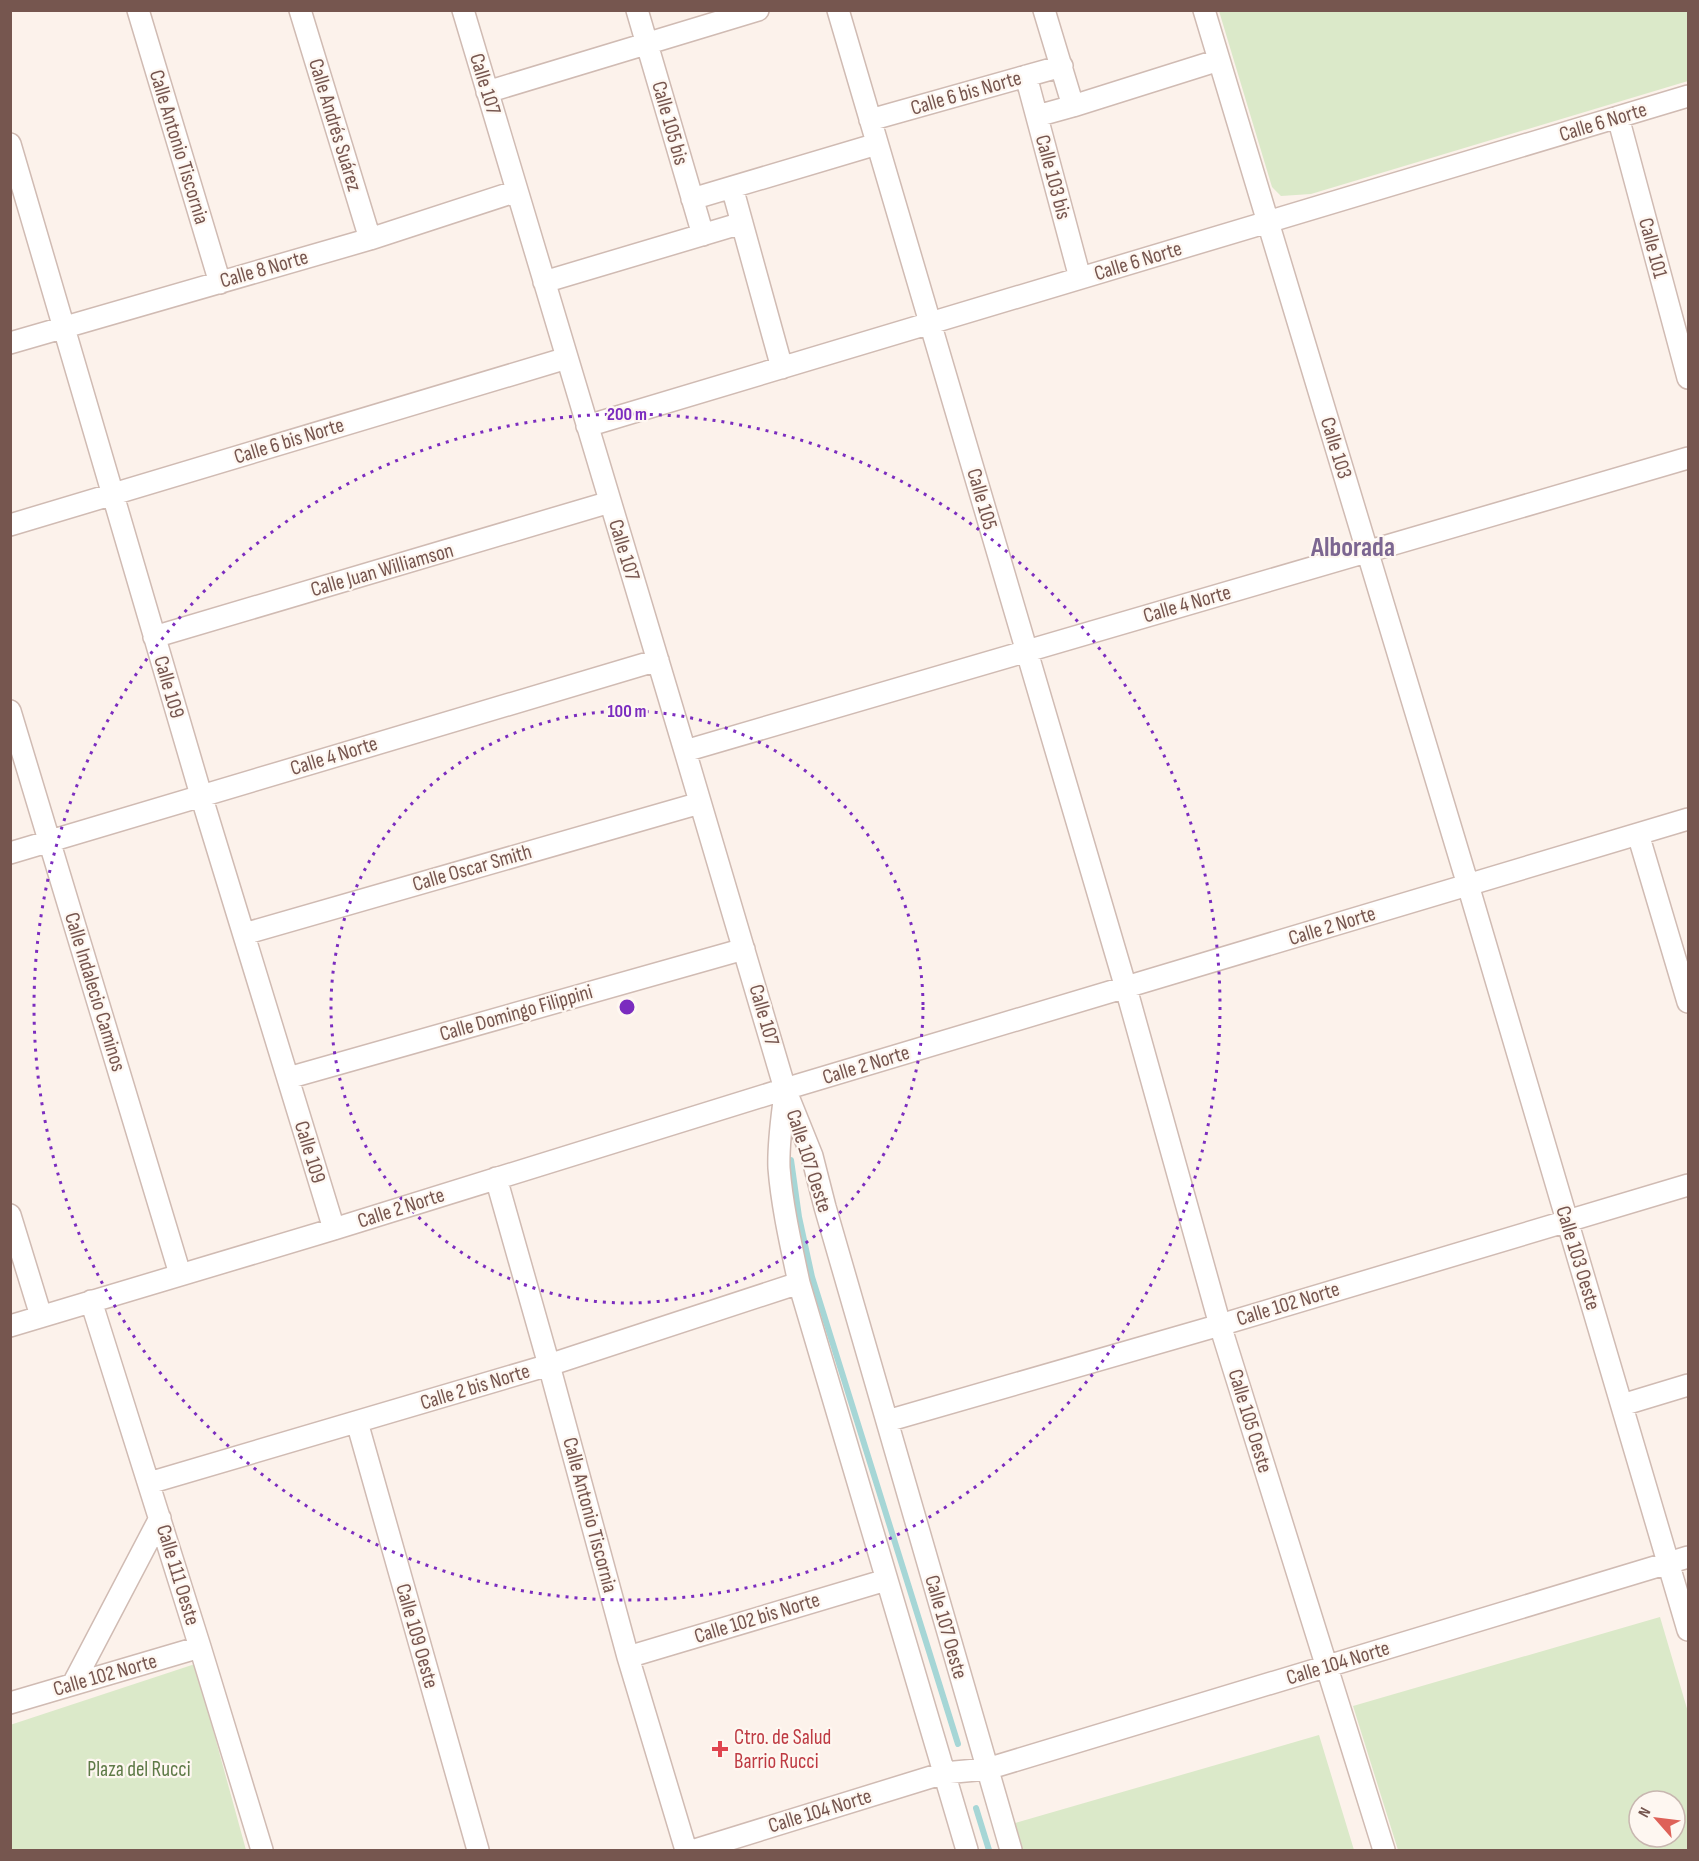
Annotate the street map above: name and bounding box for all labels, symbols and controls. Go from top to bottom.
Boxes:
street label: Calle 107 [464,50,506,118]
street label: Calle Andrés Suárez [303,56,367,195]
street label: Calle 6 bis Norte [908,65,1024,121]
street label: Calle Antonio Tiscornia [144,67,214,227]
street label: Calle 105 bis [646,78,694,168]
street label: Calle 6 Norte [1556,97,1650,147]
street label: Calle 103 bis [1030,132,1076,222]
street label: Calle 101 [1633,215,1673,282]
street label: Calle 6 Norte [1091,236,1185,286]
street label: Calle 8 Norte [217,245,311,293]
text: 200 m [607,404,647,425]
street label: Calle 6 bis Norte [231,412,347,470]
street label: Calle 103 [1315,414,1357,482]
street label: Calle 105 [961,465,1003,533]
street label: Calle 107 [603,516,645,584]
district label: Alborada [1310,532,1395,564]
street label: Calle Juan Williamson [308,538,456,602]
street label: Calle 4 Norte [1140,580,1234,628]
street label: Calle 109 [148,653,190,721]
text: 100 m [608,701,647,722]
street label: Calle 4 Norte [287,731,381,781]
street label: Calle Oscar Smith [410,839,534,897]
street label: Calle 2 Norte [1285,901,1379,951]
street label: Calle Indalecio Caminos [59,910,131,1074]
street label: Calle Domingo Filippini [437,979,595,1047]
street label: Calle 107 [743,981,785,1049]
centre of rings [617,997,637,1017]
street label: Calle 2 Norte [819,1040,913,1090]
street label: Calle 107 Oeste [781,1106,837,1216]
street label: Calle 109 [289,1118,331,1186]
street label: Calle 2 Norte [354,1182,448,1234]
street label: Calle 103 Oeste [1550,1203,1606,1313]
street label: Calle 102 Norte [1233,1276,1343,1332]
street label: Calle 2 bis Norte [417,1358,533,1416]
street label: Calle 105 Oeste [1222,1366,1278,1476]
street label: Calle Antonio Tiscornia [557,1435,623,1595]
street label: Calle 111 Oeste [151,1522,205,1628]
street label: Calle 107 Oeste [919,1572,973,1682]
street label: Calle 109 Oeste [390,1581,444,1691]
street label: Calle 102 bis Norte [691,1587,823,1649]
street label: Calle 104 Norte [1283,1635,1393,1691]
street label: Calle 102 Norte [50,1648,160,1702]
place label: Ctro. de Salud Barrio Rucci [734,1725,831,1774]
marker: Ctro. de Salud Barrio Rucci [711,1740,729,1758]
park label: Plaza del Rucci [87,1757,191,1782]
street label: Calle 104 Norte [765,1783,875,1839]
north arrow [1627,1789,1687,1849]
text: N [1635,1804,1655,1821]

